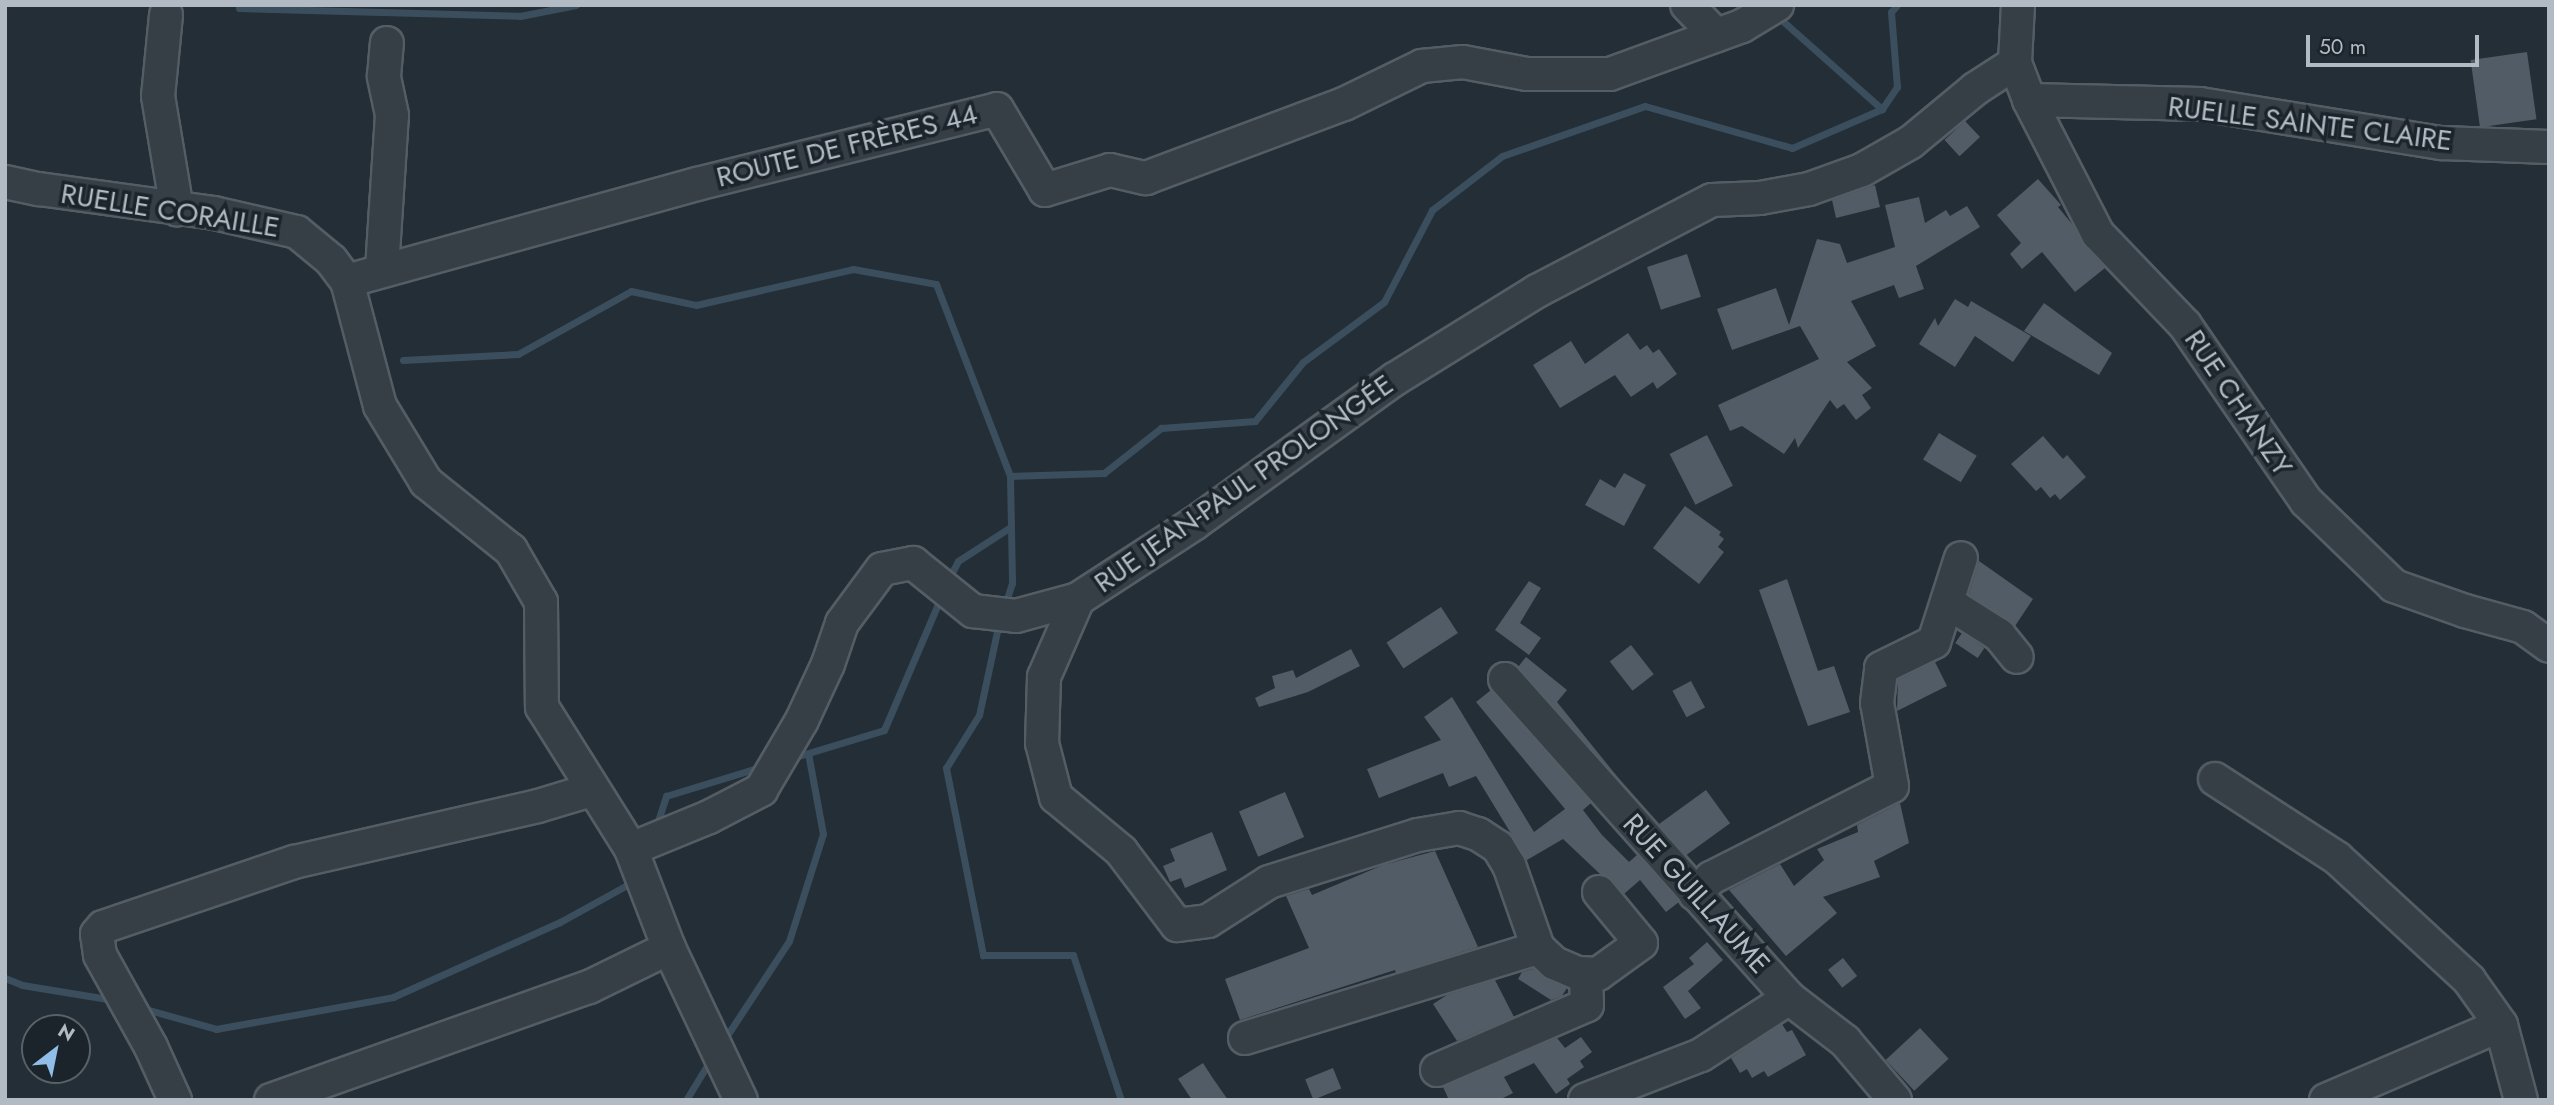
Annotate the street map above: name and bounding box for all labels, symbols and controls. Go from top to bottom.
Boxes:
scale bar [2309,21,2482,65]
text: 50 m [2319,32,2366,62]
street label: RUELLE SAINTE CLAIRE [2166,90,2454,158]
street label: ROUTE DE FRÈRES 44 [713,97,981,195]
street label: RUELLE CORAILLE [58,177,282,245]
street label: RUE CHANZY [2177,324,2299,482]
street label: RUE JEAN-PAUL PROLONGÉE [1088,368,1400,600]
street label: RUE GUILLAUME [1616,807,1776,981]
north arrow [21,1014,91,1084]
text: N [53,1017,80,1048]

